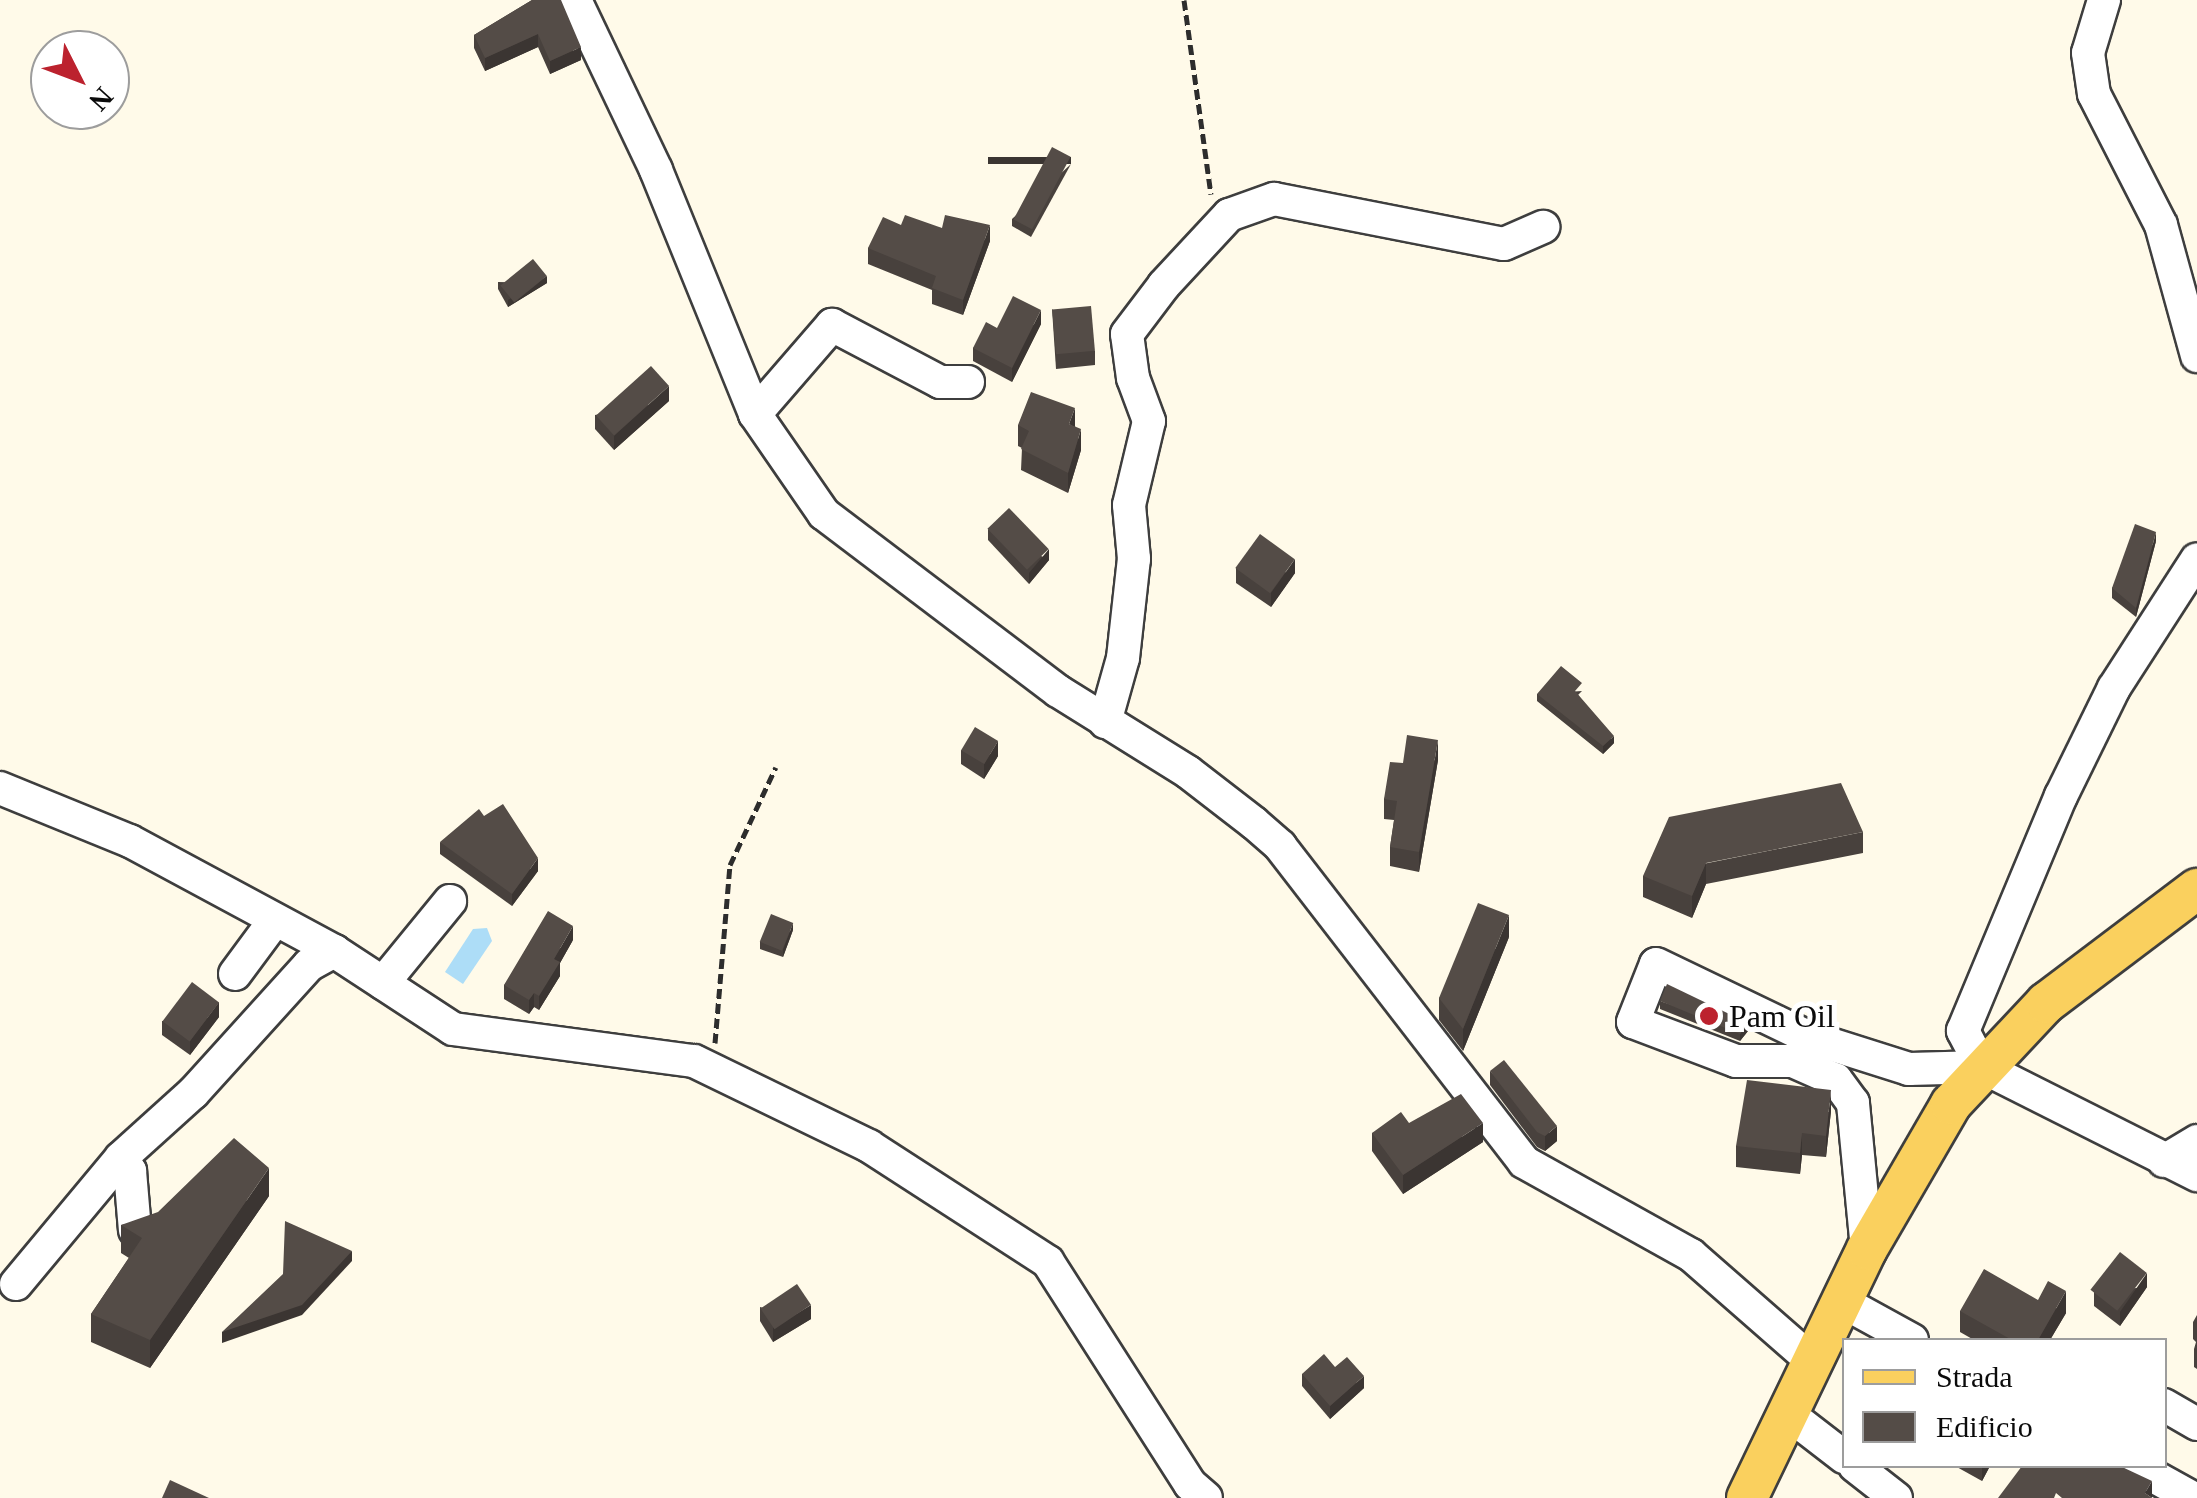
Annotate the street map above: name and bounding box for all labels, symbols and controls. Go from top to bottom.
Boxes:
north arrow [30,30,130,130]
text: N [83,81,119,117]
place label: Pam Oil [1729,997,1835,1035]
marker: Pam Oil [1698,1005,1720,1027]
legend [1842,1338,2167,1468]
text: Strada [1936,1360,2013,1393]
text: Edificio [1936,1410,2033,1443]

